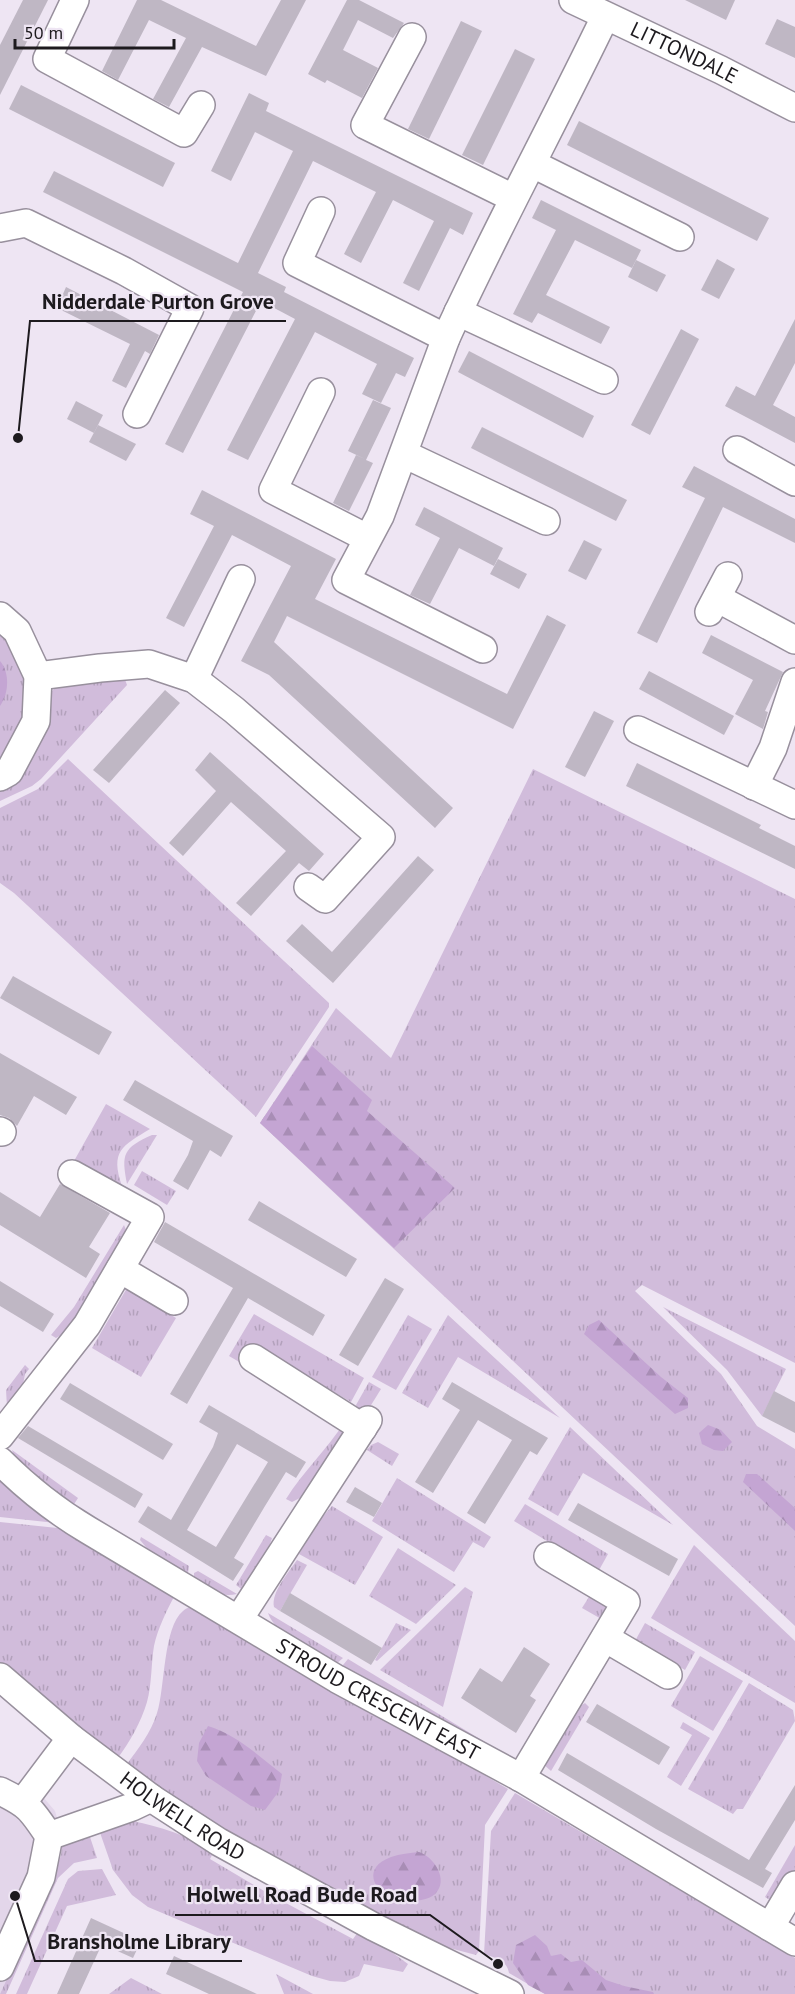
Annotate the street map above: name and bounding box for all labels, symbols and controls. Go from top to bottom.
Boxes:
scale bar [15,12,174,50]
street label: LITTONDALE [626,15,743,89]
text: 50 m [24,21,63,44]
callout: Nidderdale Purton Grove [30,281,286,321]
text: Nidderdale Purton Grove [42,287,274,315]
street label: STROUD CRESCENT EAST [271,1632,485,1767]
street label: HOLWELL ROAD [115,1765,250,1867]
callout: Holwell Road Bude Road [175,1875,430,1915]
text: Holwell Road Bude Road [187,1880,417,1908]
callout: Bransholme Library [35,1921,242,1961]
text: Bransholme Library [47,1927,231,1955]

